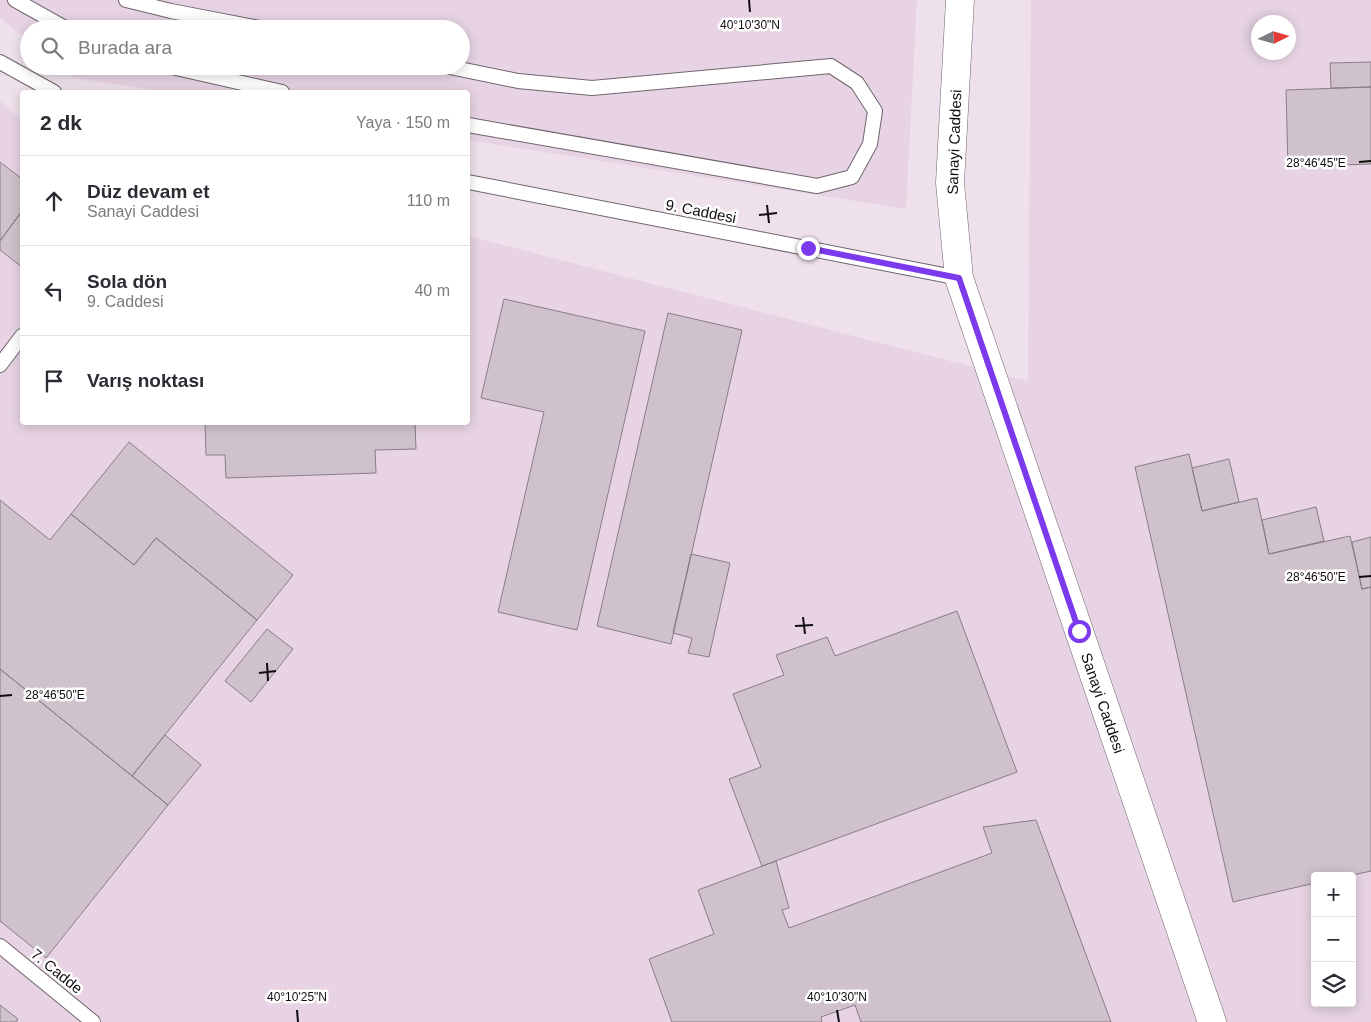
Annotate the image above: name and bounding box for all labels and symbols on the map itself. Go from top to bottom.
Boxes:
north arrow [1251,15,1296,60]
text: 40°10'30"N [720,18,780,32]
street label: Sanayi Caddesi [944,89,964,195]
text: 28°46'45"E [1286,156,1346,170]
street label: 9. Caddesi [664,196,738,226]
route end [797,237,820,260]
text: 28°46'50"E [1286,570,1346,584]
route start [1068,620,1091,643]
street label: Sanayi Caddesi [1078,651,1128,755]
text: 28°46'50"E [25,688,85,702]
street label: 7. Cadde [28,945,86,997]
text: 40°10'25"N [267,990,327,1004]
text: 40°10'30"N [807,990,867,1004]

